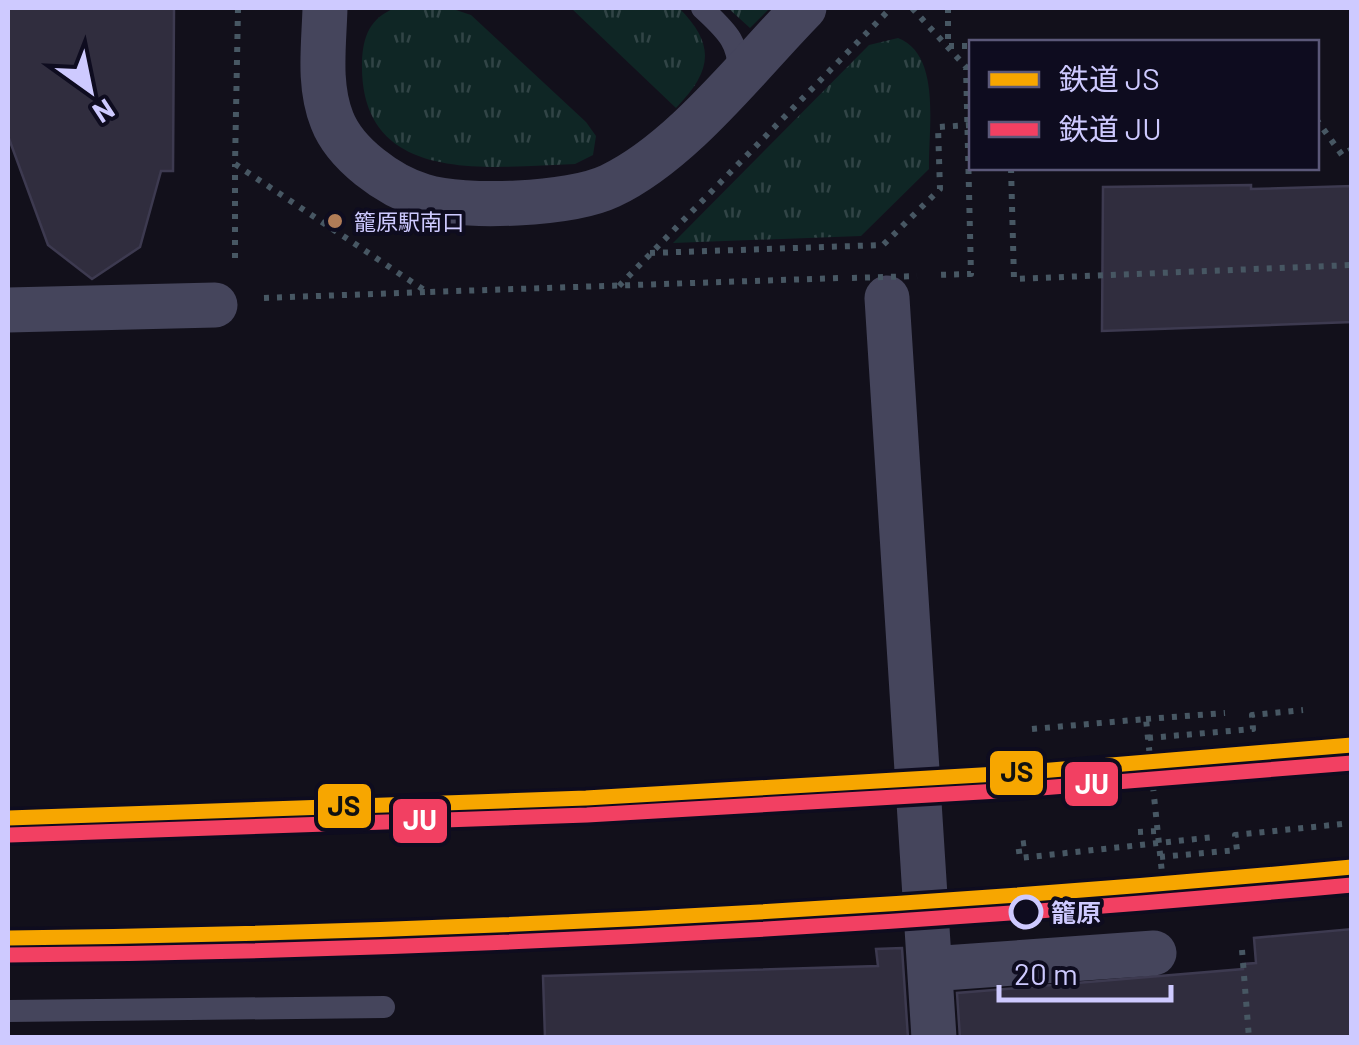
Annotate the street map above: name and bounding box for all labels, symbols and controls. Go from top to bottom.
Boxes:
north arrow [40,40,140,140]
legend [969,40,1319,170]
text: 鉄道 JS [1059,60,1160,96]
text: N [87,92,121,131]
text: 鉄道 JU [1059,110,1162,146]
place label: 籠原駅南口 [354,208,464,234]
marker: 籠原駅南口 [325,211,345,231]
line badge: JS [988,749,1045,797]
text: JS [1001,754,1033,788]
line badge: JU [1063,760,1120,808]
text: JU [1075,766,1109,800]
line badge: JS [316,782,373,830]
text: JS [328,788,360,822]
line badge: JU [391,797,449,845]
text: JU [403,802,437,836]
marker: 籠原 [1010,896,1042,928]
place label: 籠原 [1051,897,1101,927]
scale bar [999,940,1172,1002]
text: 20 m [1014,955,1078,991]

